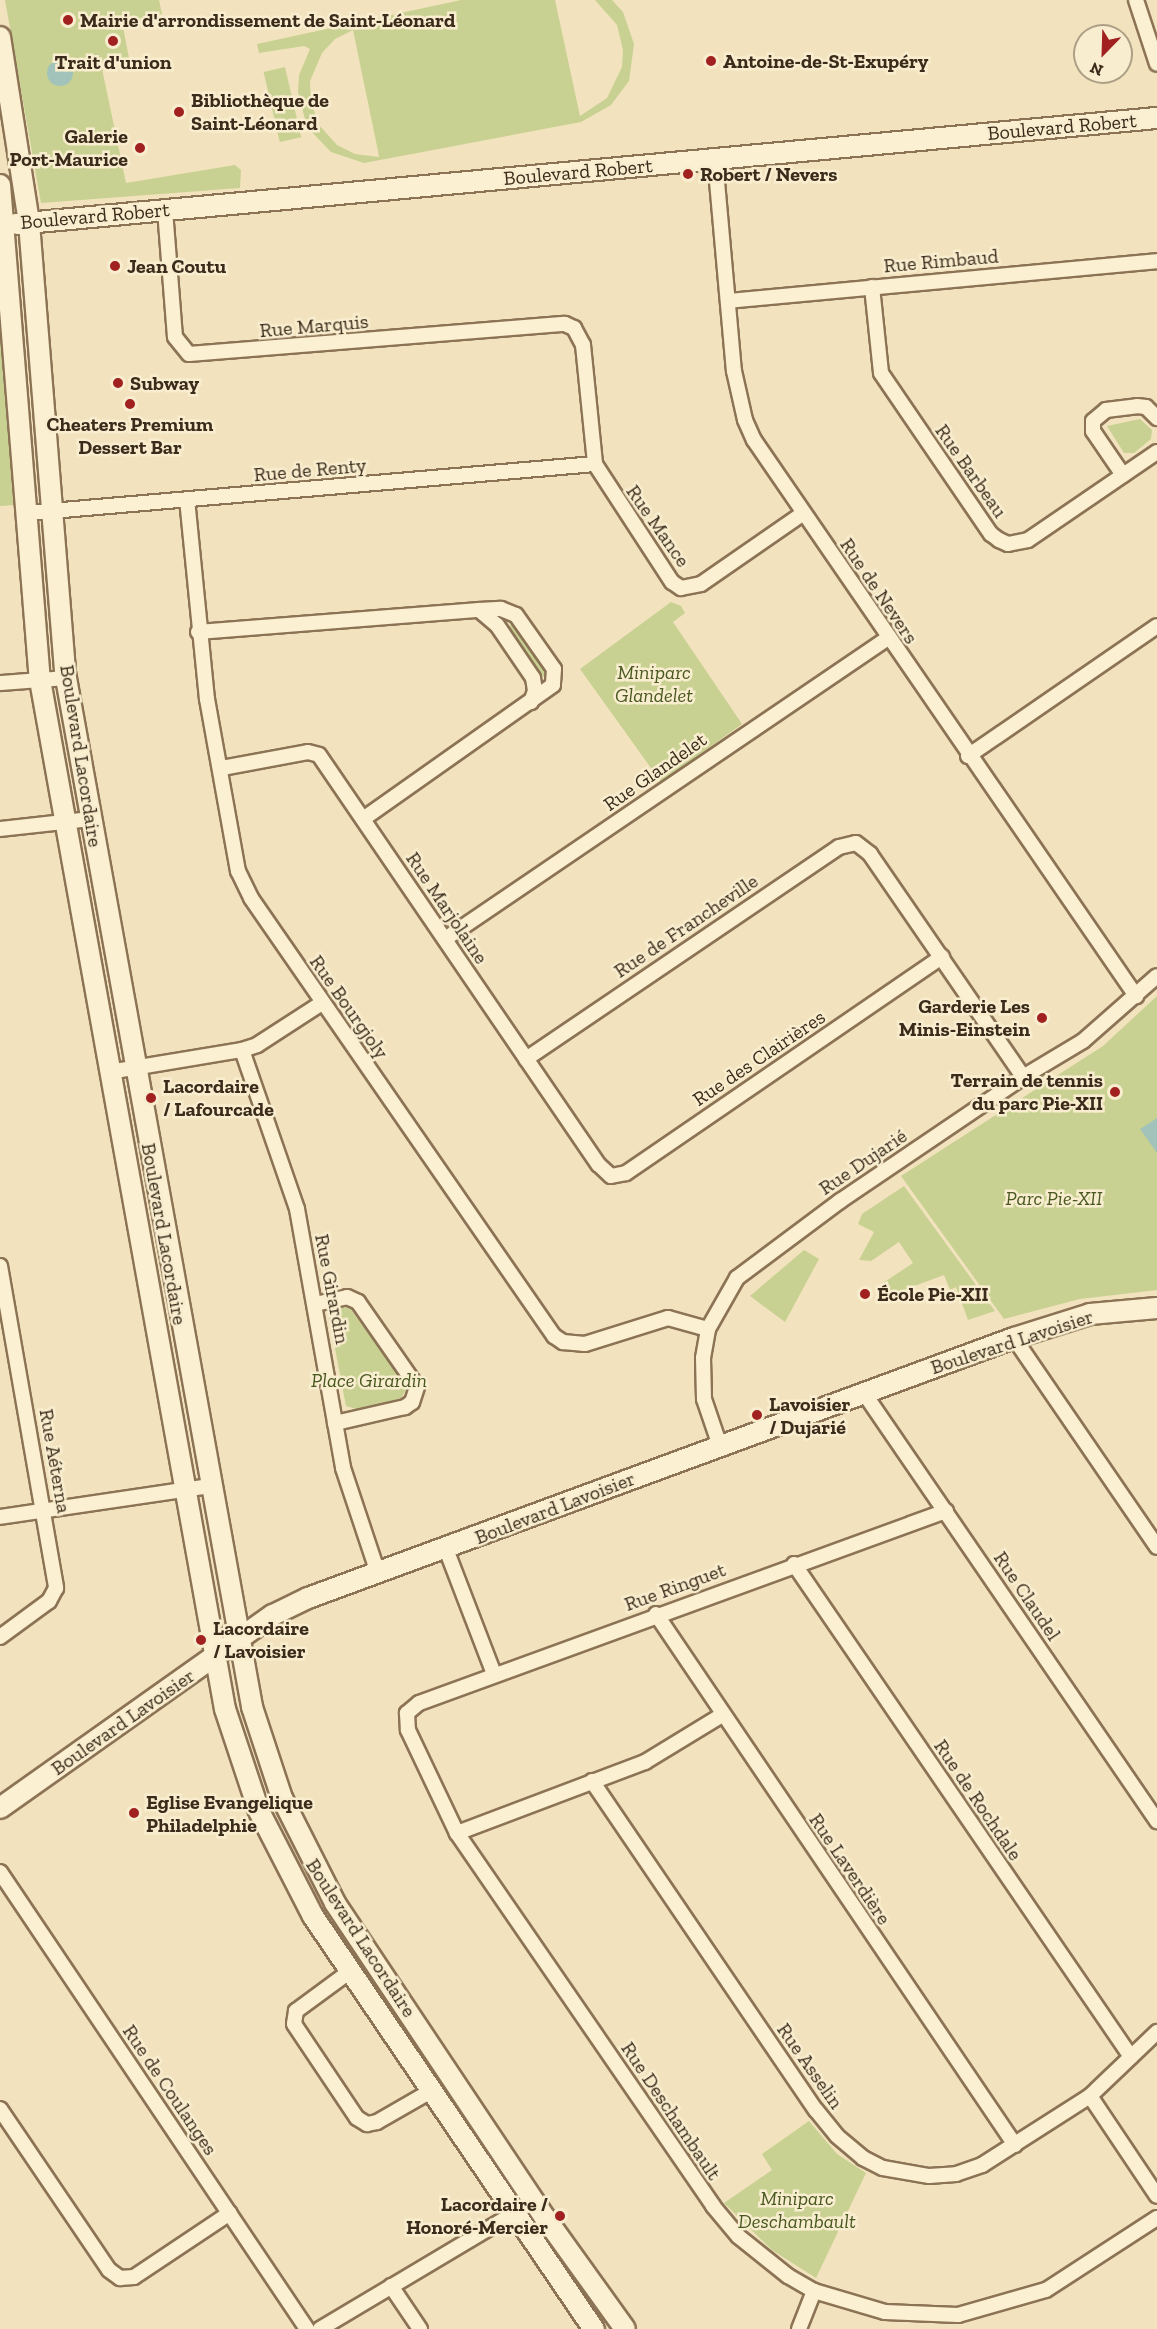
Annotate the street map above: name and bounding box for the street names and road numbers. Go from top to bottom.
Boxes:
street label: Boulevard Robert [986,109,1138,145]
street label: Boulevard Robert [502,154,654,190]
street label: Boulevard Robert [19,198,171,234]
street label: Rue Rimbaud [883,244,999,278]
street label: Rue Marquis [259,309,369,343]
street label: Rue Barbeau [930,420,1012,522]
street label: Rue de Renty [253,453,367,487]
street label: Rue Mance [621,480,695,572]
street label: Rue de Nevers [835,534,923,648]
street label: Boulevard Lacordaire [55,663,107,849]
street label: Rue Glandelet [599,728,711,816]
street label: Rue Marjolaine [401,848,493,968]
street label: Rue de Francheville [609,869,763,983]
street label: Rue Bourgjoly [304,951,394,1063]
street label: Rue des Clairières [688,1005,830,1111]
street label: Rue Dujarié [814,1124,912,1200]
street label: Boulevard Lacordaire [136,1141,192,1327]
street label: Rue Girardin [310,1232,354,1346]
street label: Boulevard Lavoisier [928,1304,1096,1380]
street label: Rue Aéterna [34,1407,76,1515]
street label: Boulevard Lavoisier [471,1466,639,1550]
street label: Rue Claudel [988,1547,1066,1645]
street label: Rue Ringuet [621,1558,729,1616]
street label: Boulevard Lavoisier [47,1664,199,1780]
street label: Rue de Rochdale [929,1735,1027,1865]
street label: Rue Laverdière [804,1809,896,1929]
street label: Boulevard Lacordaire [301,1854,421,2022]
street label: Rue Asselin [772,2018,848,2114]
street label: Rue de Coulanges [117,2020,223,2160]
street label: Rue Deschambault [616,2037,726,2185]

